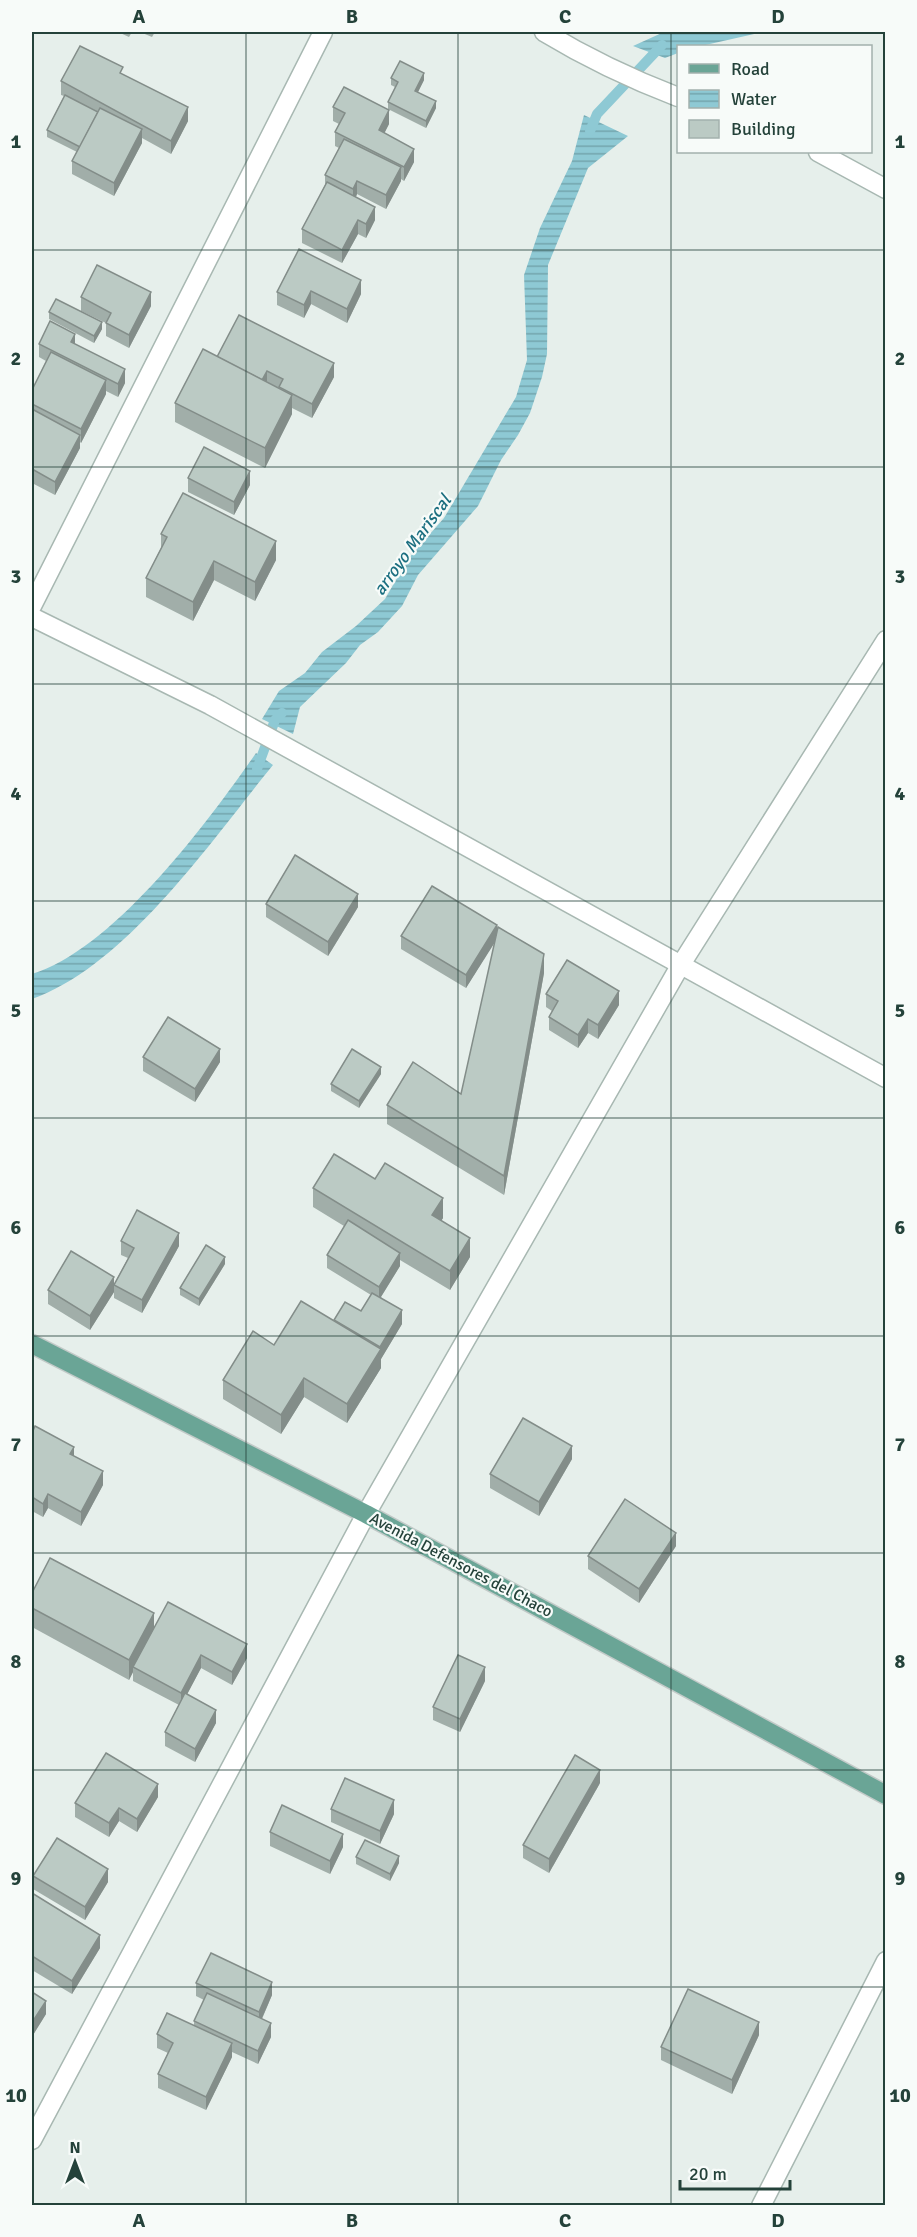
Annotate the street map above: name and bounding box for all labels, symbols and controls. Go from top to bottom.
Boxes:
text: A [133,4,146,29]
text: B [346,4,358,29]
text: C [559,4,571,29]
text: D [771,4,785,29]
legend [677,45,872,153]
text: Road [731,58,770,80]
text: Water [731,88,777,110]
text: Building [731,118,795,140]
text: 1 [11,129,22,154]
text: 1 [895,129,906,154]
text: 2 [11,346,21,371]
text: 2 [895,346,905,371]
water label: arroyo Mariscal [368,489,457,600]
text: 3 [11,564,21,589]
text: 3 [895,564,905,589]
text: 4 [11,781,22,806]
text: 4 [895,781,906,806]
text: 5 [11,998,21,1023]
text: 5 [895,998,905,1023]
text: 6 [11,1215,22,1240]
text: 6 [895,1215,906,1240]
text: 7 [11,1432,22,1457]
text: 7 [895,1432,906,1457]
street label: Avenida Defensores del Chaco [366,1508,556,1622]
text: 8 [11,1649,22,1674]
text: 8 [895,1649,906,1674]
text: 9 [11,1866,22,1891]
text: 9 [895,1866,906,1891]
text: 10 [5,2083,27,2108]
text: 10 [889,2083,911,2108]
north arrow [45,2132,105,2192]
text: N [69,2138,81,2158]
scale bar [680,2153,790,2191]
text: 20 m [689,2163,727,2185]
text: A [133,2208,146,2233]
text: B [346,2208,358,2233]
text: C [559,2208,571,2233]
text: D [771,2208,785,2233]

